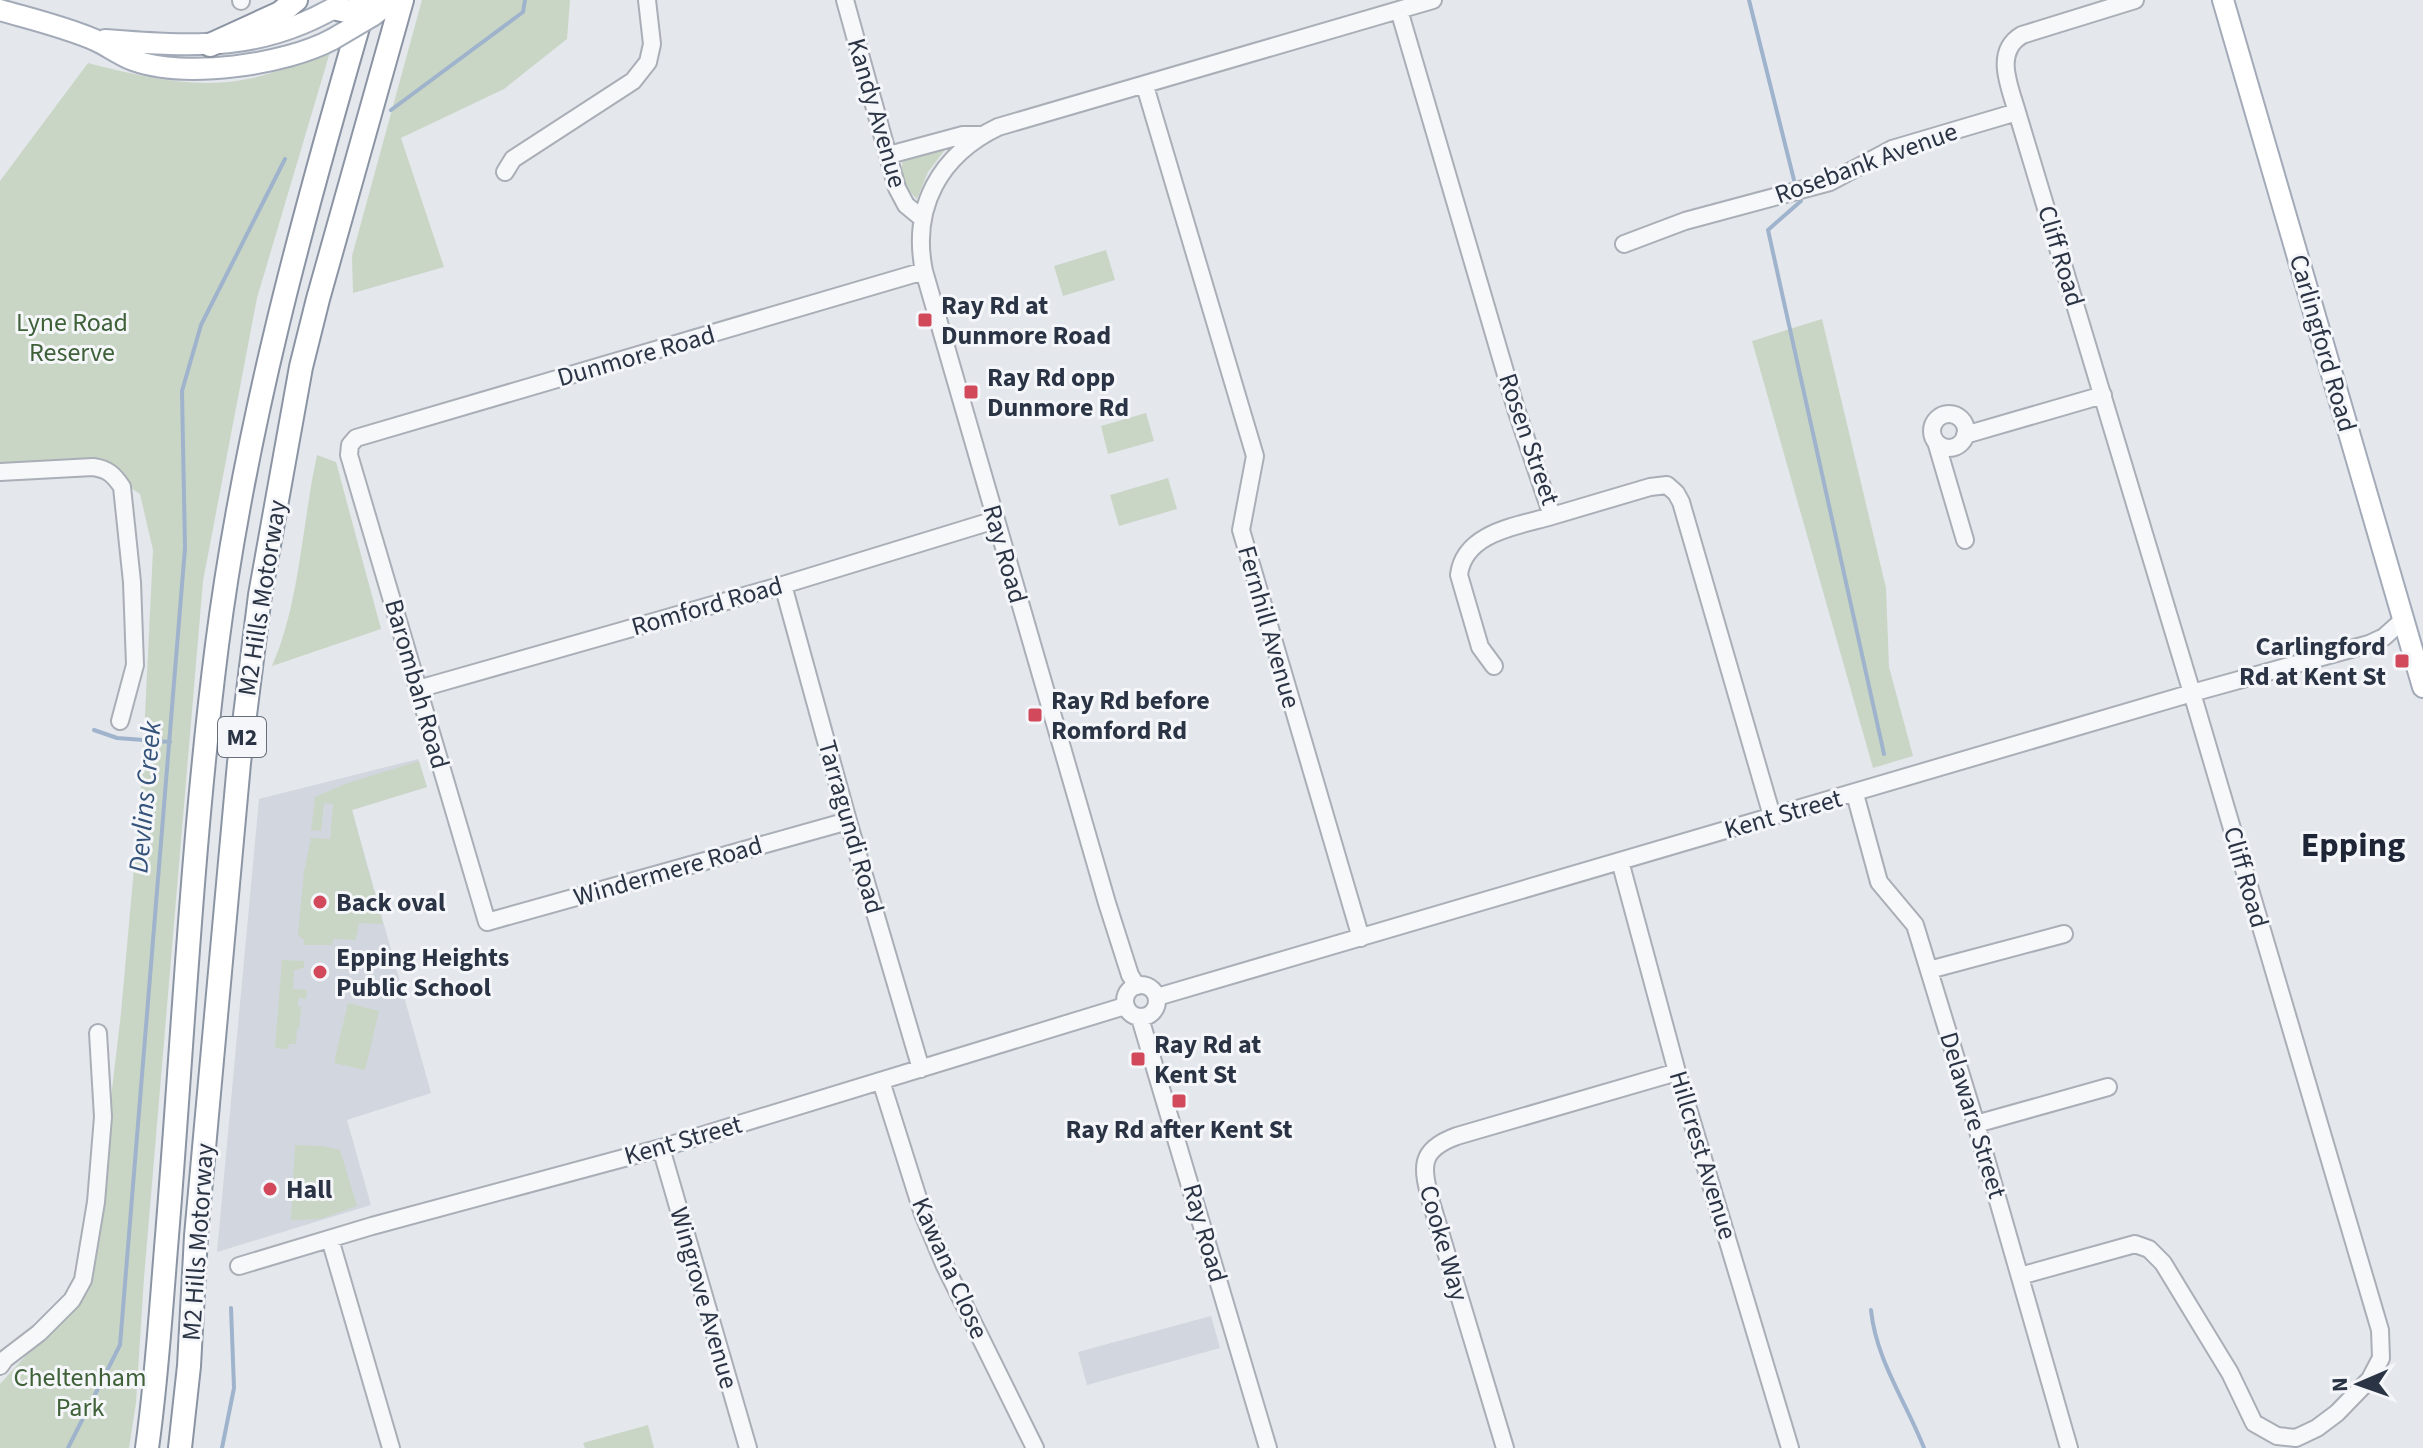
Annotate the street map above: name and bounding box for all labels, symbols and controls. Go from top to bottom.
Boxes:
street label: Kandy Avenue [838,34,916,192]
street label: Rosebank Avenue [1770,113,1962,213]
street label: Cliff Road [2028,201,2094,311]
street label: Carlingford Road [2280,250,2366,436]
place label: Ray Rd at Dunmore Road [941,287,1111,354]
park label: Lyne Road Reserve [16,304,128,371]
marker: Ray Rd at Dunmore Road [916,311,934,329]
street label: Dunmore Road [553,316,719,396]
place label: Ray Rd opp Dunmore Rd [987,359,1129,426]
street label: Rosen Street [1489,368,1569,510]
marker: Ray Rd opp Dunmore Rd [962,383,980,401]
street label: M2 Hills Motorway [228,497,296,699]
street label: Ray Road [973,500,1037,608]
street label: Fernhill Avenue [1228,541,1310,713]
street label: Romford Road [627,567,787,645]
street label: Barombah Road [375,595,459,773]
place label: Carlingford Rd at Kent St [2239,628,2386,695]
marker: Carlingford Rd at Kent St [2393,652,2411,670]
place label: Ray Rd before Romford Rd [1051,682,1210,749]
marker: Ray Rd before Romford Rd [1026,706,1044,724]
road number: M2 [218,717,266,757]
water label: Devlins Creek [118,719,172,875]
street label: Tarragundi Road [809,736,893,918]
street label: Kent Street [1720,779,1847,848]
district label: Epping [2301,821,2405,870]
street label: Cliff Road [2214,822,2278,932]
street label: Windermere Road [569,826,767,916]
place label: Back oval [336,884,446,921]
marker: Back oval [311,893,329,911]
place label: Epping Heights Public School [336,939,509,1006]
marker: Epping Heights Public School [311,963,329,981]
place label: Ray Rd at Kent St [1154,1026,1261,1093]
street label: Delaware Street [1930,1027,2016,1203]
marker: Ray Rd at Kent St [1129,1050,1147,1068]
street label: Hillcrest Avenue [1660,1066,1746,1244]
marker: Ray Rd after Kent St [1170,1092,1188,1110]
street label: Kent Street [620,1105,747,1174]
place label: Ray Rd after Kent St [1066,1111,1292,1148]
street label: M2 Hills Motorway [173,1142,223,1342]
place label: Hall [286,1171,333,1208]
street label: Ray Road [1173,1179,1237,1287]
marker: Hall [261,1180,279,1198]
street label: Cooke Way [1410,1181,1478,1305]
street label: Kawana Close [902,1191,998,1345]
street label: Wingrove Avenue [660,1203,748,1393]
north arrow [2319,1344,2399,1424]
park label: Cheltenham Park [14,1359,146,1426]
text: N [2324,1377,2356,1393]

